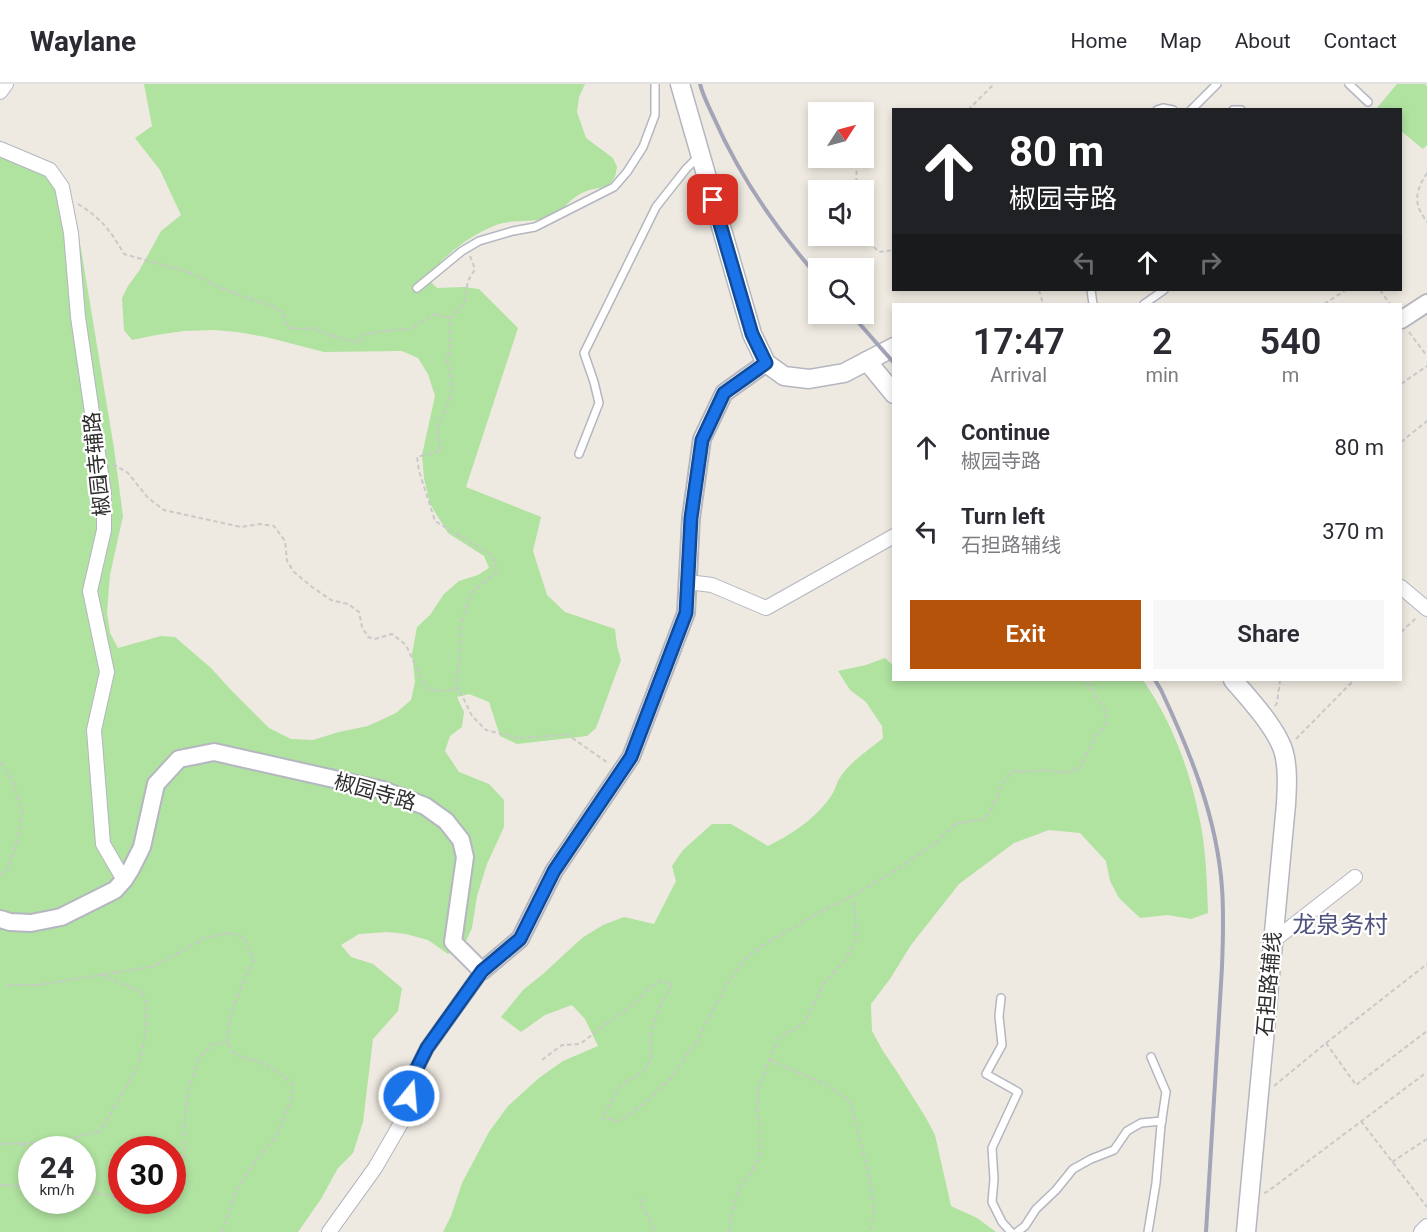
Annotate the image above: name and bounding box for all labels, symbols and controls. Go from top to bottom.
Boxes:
text: Waylane [30,25,136,58]
text: Home [1071,29,1127,53]
text: Map [1160,29,1202,53]
text: About [1235,29,1291,53]
text: Contact [1324,29,1397,53]
north arrow [808,102,874,168]
map controls [808,102,874,324]
text: 80 m [1009,127,1104,176]
icon: ahead [910,132,988,210]
pin [687,174,738,225]
button: sound [808,180,874,246]
icon: arrive [696,183,729,216]
text: 椒园寺路 [1009,183,1117,215]
icon: left [1068,246,1101,279]
icon: ahead [1131,246,1164,279]
icon: right [1194,246,1227,279]
button: search [808,258,874,324]
text: 17:47 [973,321,1065,363]
text: 2 [1152,321,1172,363]
text: 540 [1260,321,1321,363]
text: Arrival [990,363,1047,387]
text: min [1145,363,1179,387]
text: m [1282,363,1299,387]
street label: 椒园寺辅路 [80,411,114,517]
text: Continue [961,420,1050,445]
icon: ahead [910,431,943,464]
text: 80 m [1335,435,1384,460]
text: 椒园寺路 [961,449,1041,473]
text: Turn left [961,504,1045,529]
icon: left [910,515,943,548]
text: 370 m [1322,519,1384,544]
text: 石担路辅线 [961,533,1061,557]
button: Exit [910,600,1141,669]
button: Share [1153,600,1384,669]
street label: 椒园寺路 [331,769,419,815]
district label: 龙泉务村 [1292,911,1388,939]
street label: 石担路辅线 [1252,931,1286,1037]
position arrow [377,1064,441,1128]
speed limit sign: 30 [108,1136,186,1214]
text: 24 [40,1150,74,1185]
text: km/h [39,1181,75,1199]

